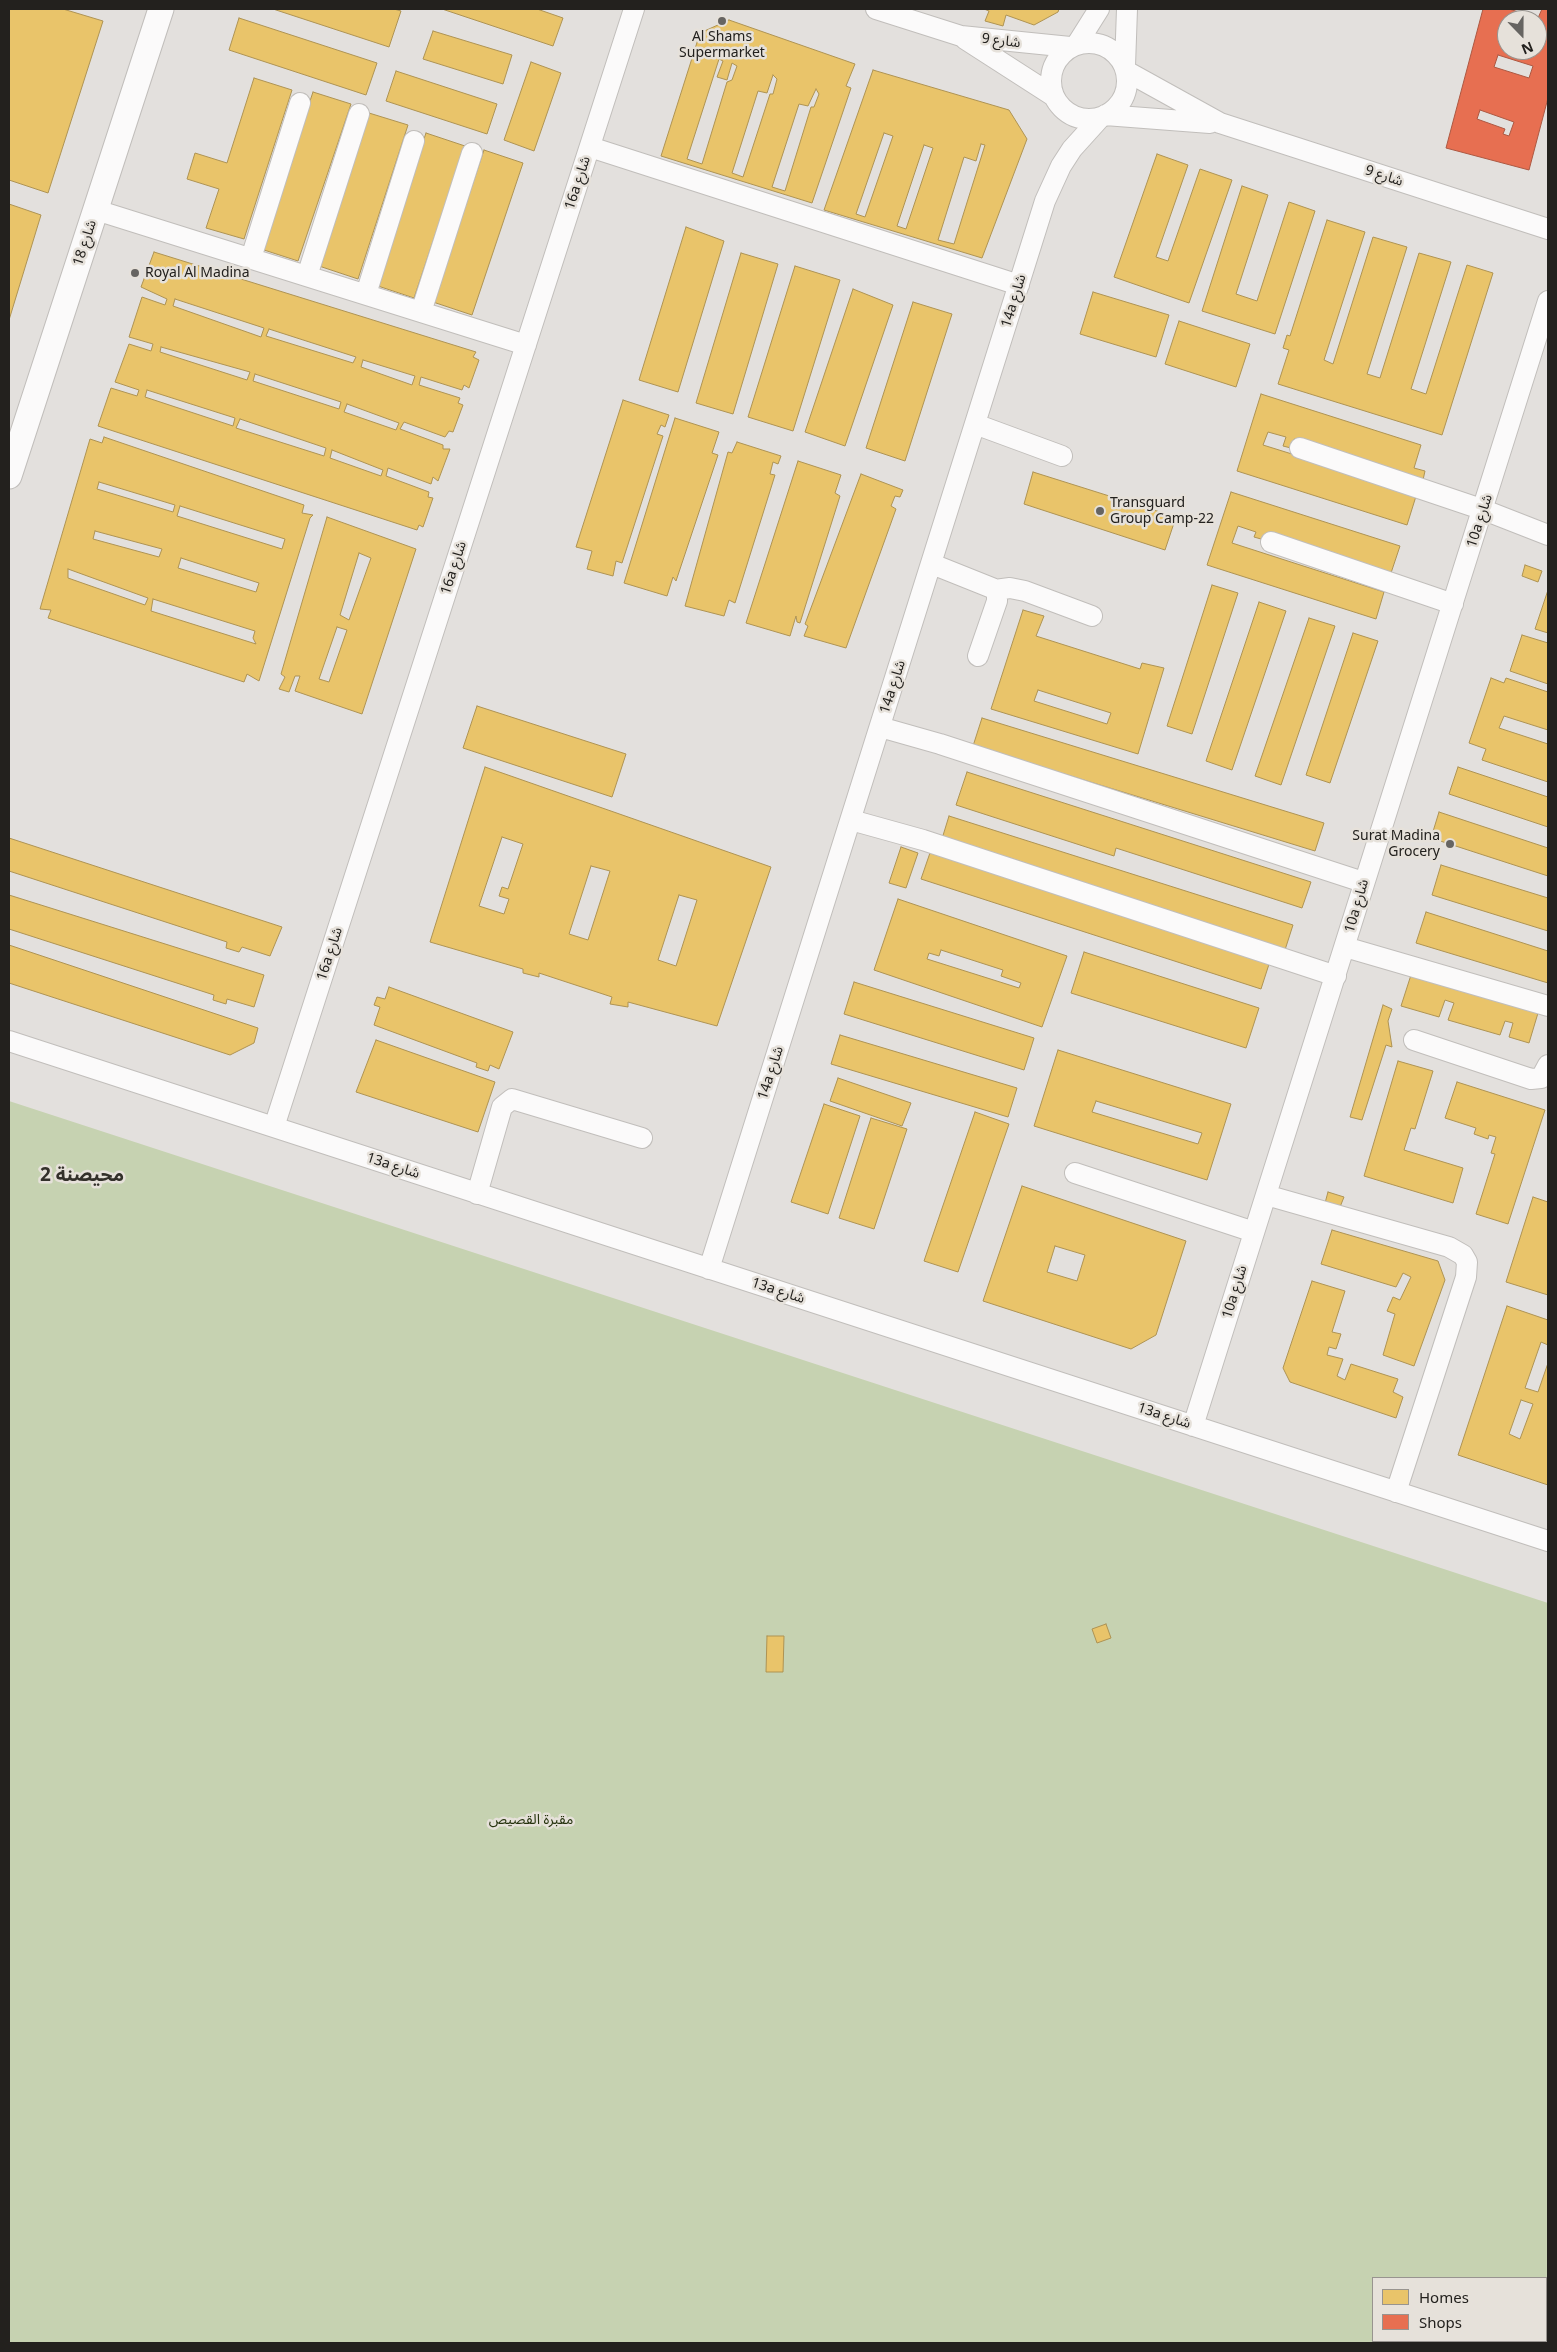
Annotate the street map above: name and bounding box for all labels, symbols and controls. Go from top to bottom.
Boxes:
north arrow [1497,10,1547,60]
marker: Al Shams Supermarket [716,15,728,27]
place label: Al Shams Supermarket [679,29,765,62]
street label: شارع 9 [981,30,1021,52]
text: N [1519,37,1536,59]
street label: 16a شارع [562,154,594,212]
street label: شارع 9 [1363,162,1405,190]
street label: شارع 18 [70,218,100,268]
place label: Royal Al Madina [145,265,250,281]
marker: Royal Al Madina [129,267,141,279]
street label: 14a شارع [998,272,1030,330]
street label: 10a شارع [1464,492,1496,550]
place label: Transguard Group Camp-22 [1110,495,1214,528]
marker: Transguard Group Camp-22 [1094,505,1106,517]
street label: 16a شارع [438,539,470,597]
street label: 14a شارع [877,658,909,716]
place label: Surat Madina Grocery [1352,828,1440,860]
marker: Surat Madina Grocery [1444,838,1456,850]
street label: 10a شارع [1341,877,1373,935]
street label: 16a شارع [314,925,346,983]
street label: 14a شارع [755,1044,787,1102]
street label: 13a شارع [364,1150,422,1182]
district label: محيصنة 2 [40,1165,124,1187]
street label: 10a شارع [1219,1263,1251,1321]
street label: 13a شارع [749,1275,807,1307]
street label: 13a شارع [1135,1400,1193,1432]
park label: مقبرة القصيص [489,1812,573,1828]
legend [1372,2277,1547,2342]
text: Homes [1419,2287,1469,2307]
text: Shops [1419,2312,1462,2332]

